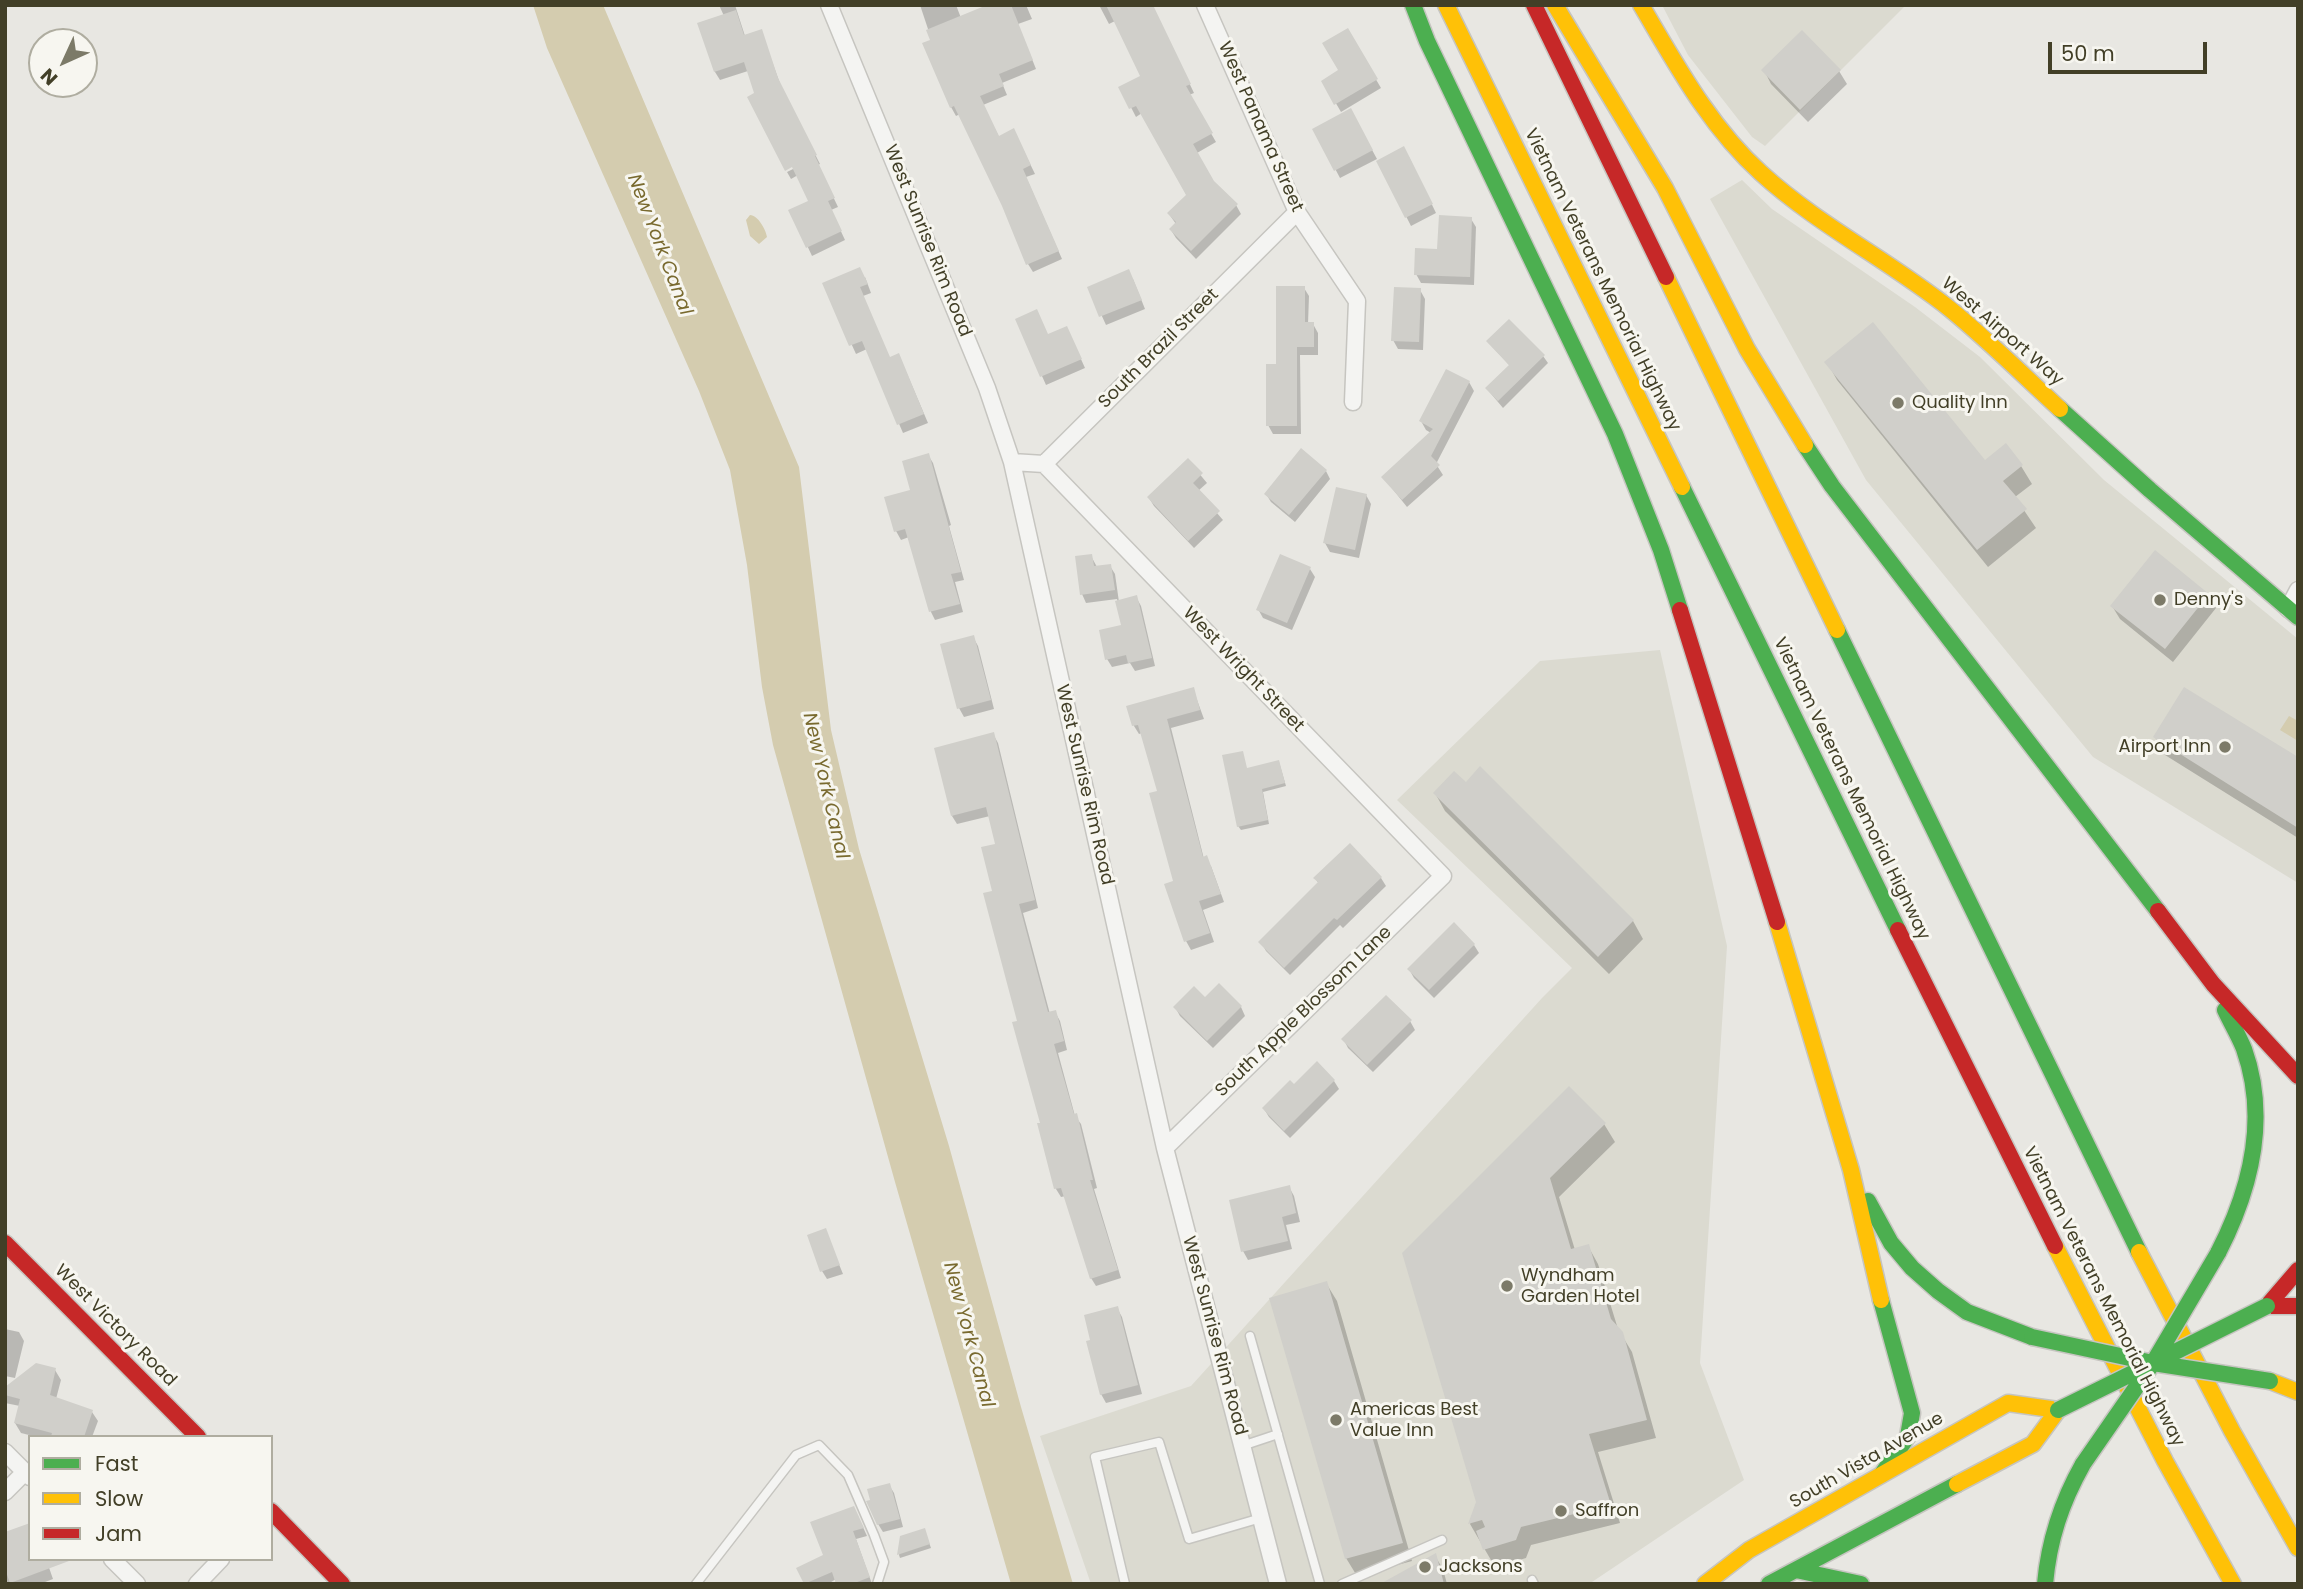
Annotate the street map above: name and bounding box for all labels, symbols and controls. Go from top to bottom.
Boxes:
north arrow [28,28,98,98]
scale bar [2051,28,2210,72]
street label: West Panama Street [1213,39,1307,215]
text: 50 m [2061,39,2115,68]
text: N [35,62,64,91]
street label: Vietnam Veterans Memorial Highway [1519,125,1685,435]
street label: West Sunrise Rim Road [879,142,975,340]
water label: New York Canal [622,171,696,319]
street label: West Airport Way [1937,273,2067,391]
street label: South Brazil Street [1094,284,1224,414]
place label: Quality Inn [1912,392,2008,414]
marker: Quality Inn [1890,395,1906,411]
place label: Denny's [2174,589,2243,611]
marker: Denny's [2152,592,2168,608]
street label: West Wright Street [1178,603,1308,737]
street label: Vietnam Veterans Memorial Highway [1768,634,1934,944]
street label: West Sunrise Rim Road [1050,683,1118,887]
water label: New York Canal [797,711,853,861]
place label: Airport Inn [2118,736,2211,758]
marker: Airport Inn [2217,739,2233,755]
street label: South Apple Blossom Lane [1211,922,1397,1102]
street label: Vietnam Veterans Memorial Highway [2018,1143,2188,1451]
street label: West Sunrise Rim Road [1177,1234,1251,1438]
water label: New York Canal [938,1260,998,1410]
street label: West Victory Road [50,1261,180,1391]
place label: Wyndham Garden Hotel [1521,1265,1640,1308]
marker: Wyndham Garden Hotel [1499,1278,1515,1294]
place label: Americas Best Value Inn [1350,1399,1478,1442]
street label: South Vista Avenue [1786,1408,1948,1514]
marker: Americas Best Value Inn [1328,1412,1344,1428]
legend [28,1435,273,1561]
text: Fast [95,1449,138,1478]
text: Slow [95,1484,143,1513]
place label: Saffron [1575,1500,1639,1522]
marker: Saffron [1553,1503,1569,1519]
text: Jam [95,1519,142,1548]
place label: Jacksons [1439,1556,1523,1578]
marker: Jacksons [1417,1559,1433,1575]

